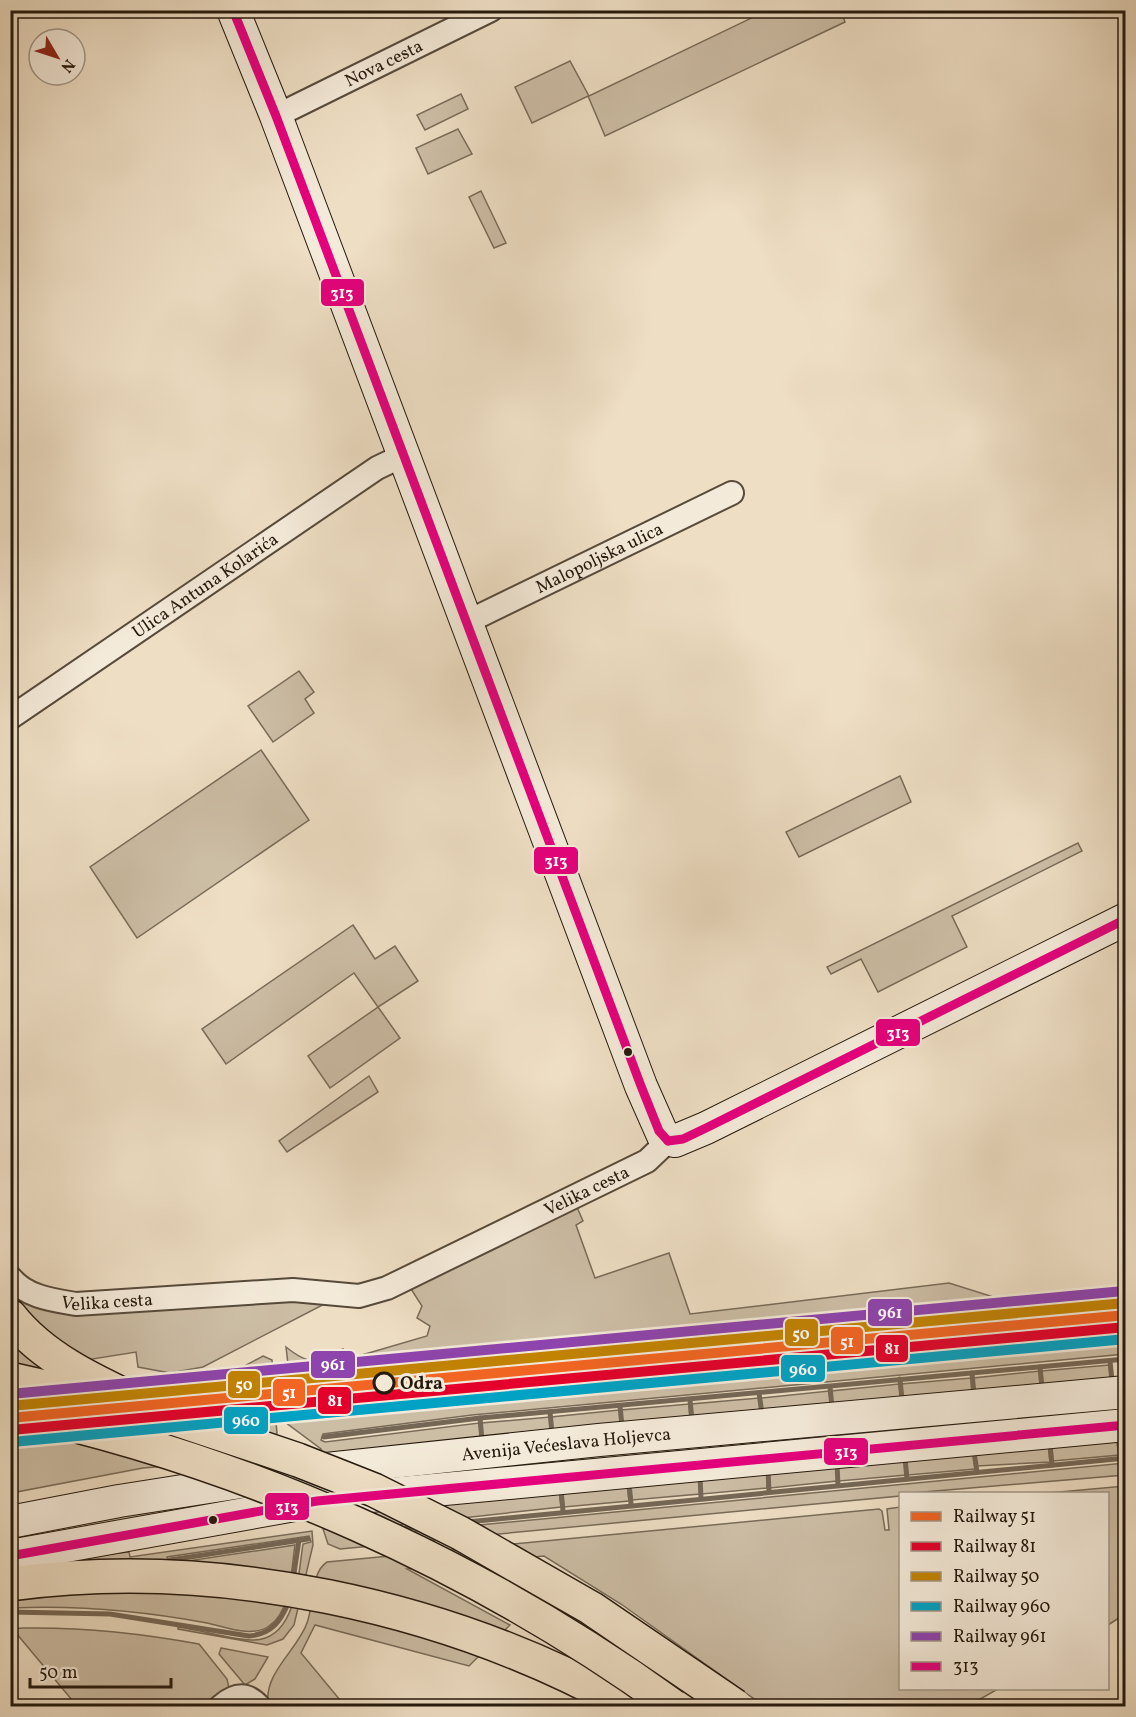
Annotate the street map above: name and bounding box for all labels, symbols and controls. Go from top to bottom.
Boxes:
north arrow [27,27,87,87]
street label: Nova cesta [341,34,428,94]
text: N [55,54,79,77]
line badge: 313 [320,278,365,307]
text: 313 [331,283,353,305]
street label: Malopoljska ulica [532,517,668,601]
street label: Ulica Antuna Kolarića [128,528,284,645]
line badge: 313 [533,846,579,875]
text: 313 [545,851,567,873]
line badge: 313 [875,1018,921,1047]
text: 313 [887,1023,909,1045]
unlabelled marker [622,1046,634,1058]
street label: Velika cesta [540,1160,634,1223]
street label: Velika cesta [59,1288,154,1318]
line badge: 961 [867,1298,913,1327]
text: 961 [878,1303,902,1325]
line badge: 50 [784,1318,819,1347]
text: 50 [792,1324,810,1346]
line badge: 51 [830,1326,864,1355]
text: 51 [840,1332,854,1354]
line badge: 81 [875,1334,909,1363]
text: 81 [884,1339,900,1361]
line badge: 961 [310,1350,356,1379]
line badge: 960 [780,1354,826,1383]
text: 961 [321,1355,345,1377]
text: 960 [789,1360,817,1382]
line badge: 50 [227,1370,261,1399]
marker: Odra [373,1372,395,1394]
place label: Odra [400,1372,443,1397]
text: 50 [235,1375,253,1397]
line badge: 51 [272,1378,306,1407]
text: 51 [282,1383,296,1405]
line badge: 81 [317,1386,352,1415]
text: 81 [327,1391,343,1413]
line badge: 960 [223,1406,269,1435]
text: 960 [232,1411,260,1433]
street label: Avenija Većeslava Holjevca [461,1423,672,1469]
line badge: 313 [823,1437,869,1466]
text: 313 [835,1442,857,1464]
line badge: 313 [264,1492,310,1521]
legend [899,1492,1109,1690]
text: 313 [276,1497,298,1519]
text: Railway 51 [953,1505,1036,1530]
unlabelled marker [207,1514,219,1526]
text: Railway 81 [953,1535,1036,1560]
text: Railway 50 [953,1565,1040,1590]
text: Railway 960 [953,1595,1050,1620]
text: Railway 961 [953,1625,1046,1650]
scale bar [30,1651,171,1689]
text: 313 [953,1655,978,1680]
text: 50 m [39,1661,78,1686]

